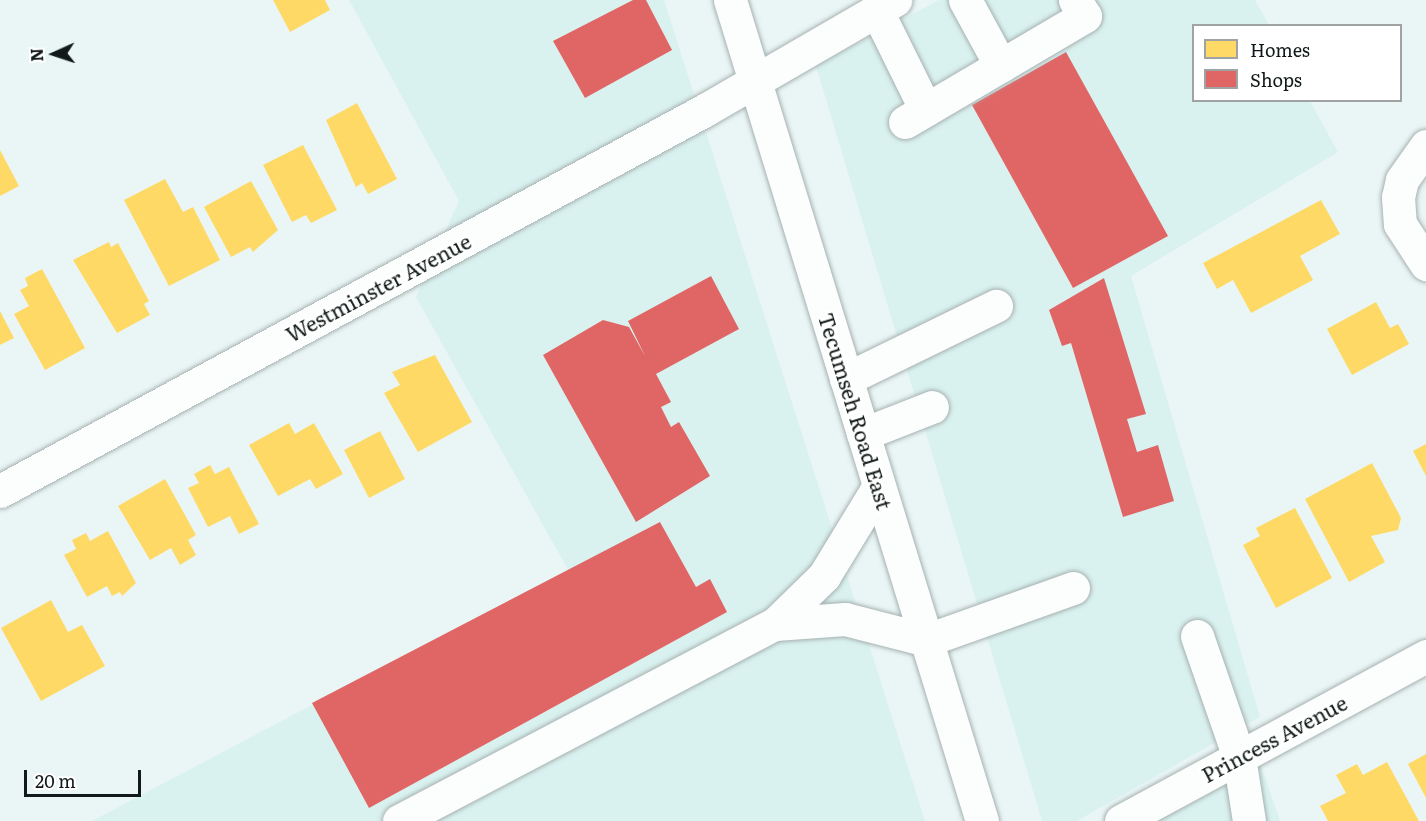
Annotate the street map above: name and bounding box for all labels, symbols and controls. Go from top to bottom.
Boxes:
north arrow [24,24,84,84]
legend [1192,24,1402,102]
text: Homes [1250,36,1310,63]
text: N [24,48,48,62]
text: Shops [1250,66,1302,93]
street label: Westminster Avenue [281,227,475,347]
street label: Tecumseh Road East [814,310,898,512]
street label: Princess Avenue [1197,689,1351,787]
scale bar [27,758,144,796]
text: 20 m [35,767,76,794]

